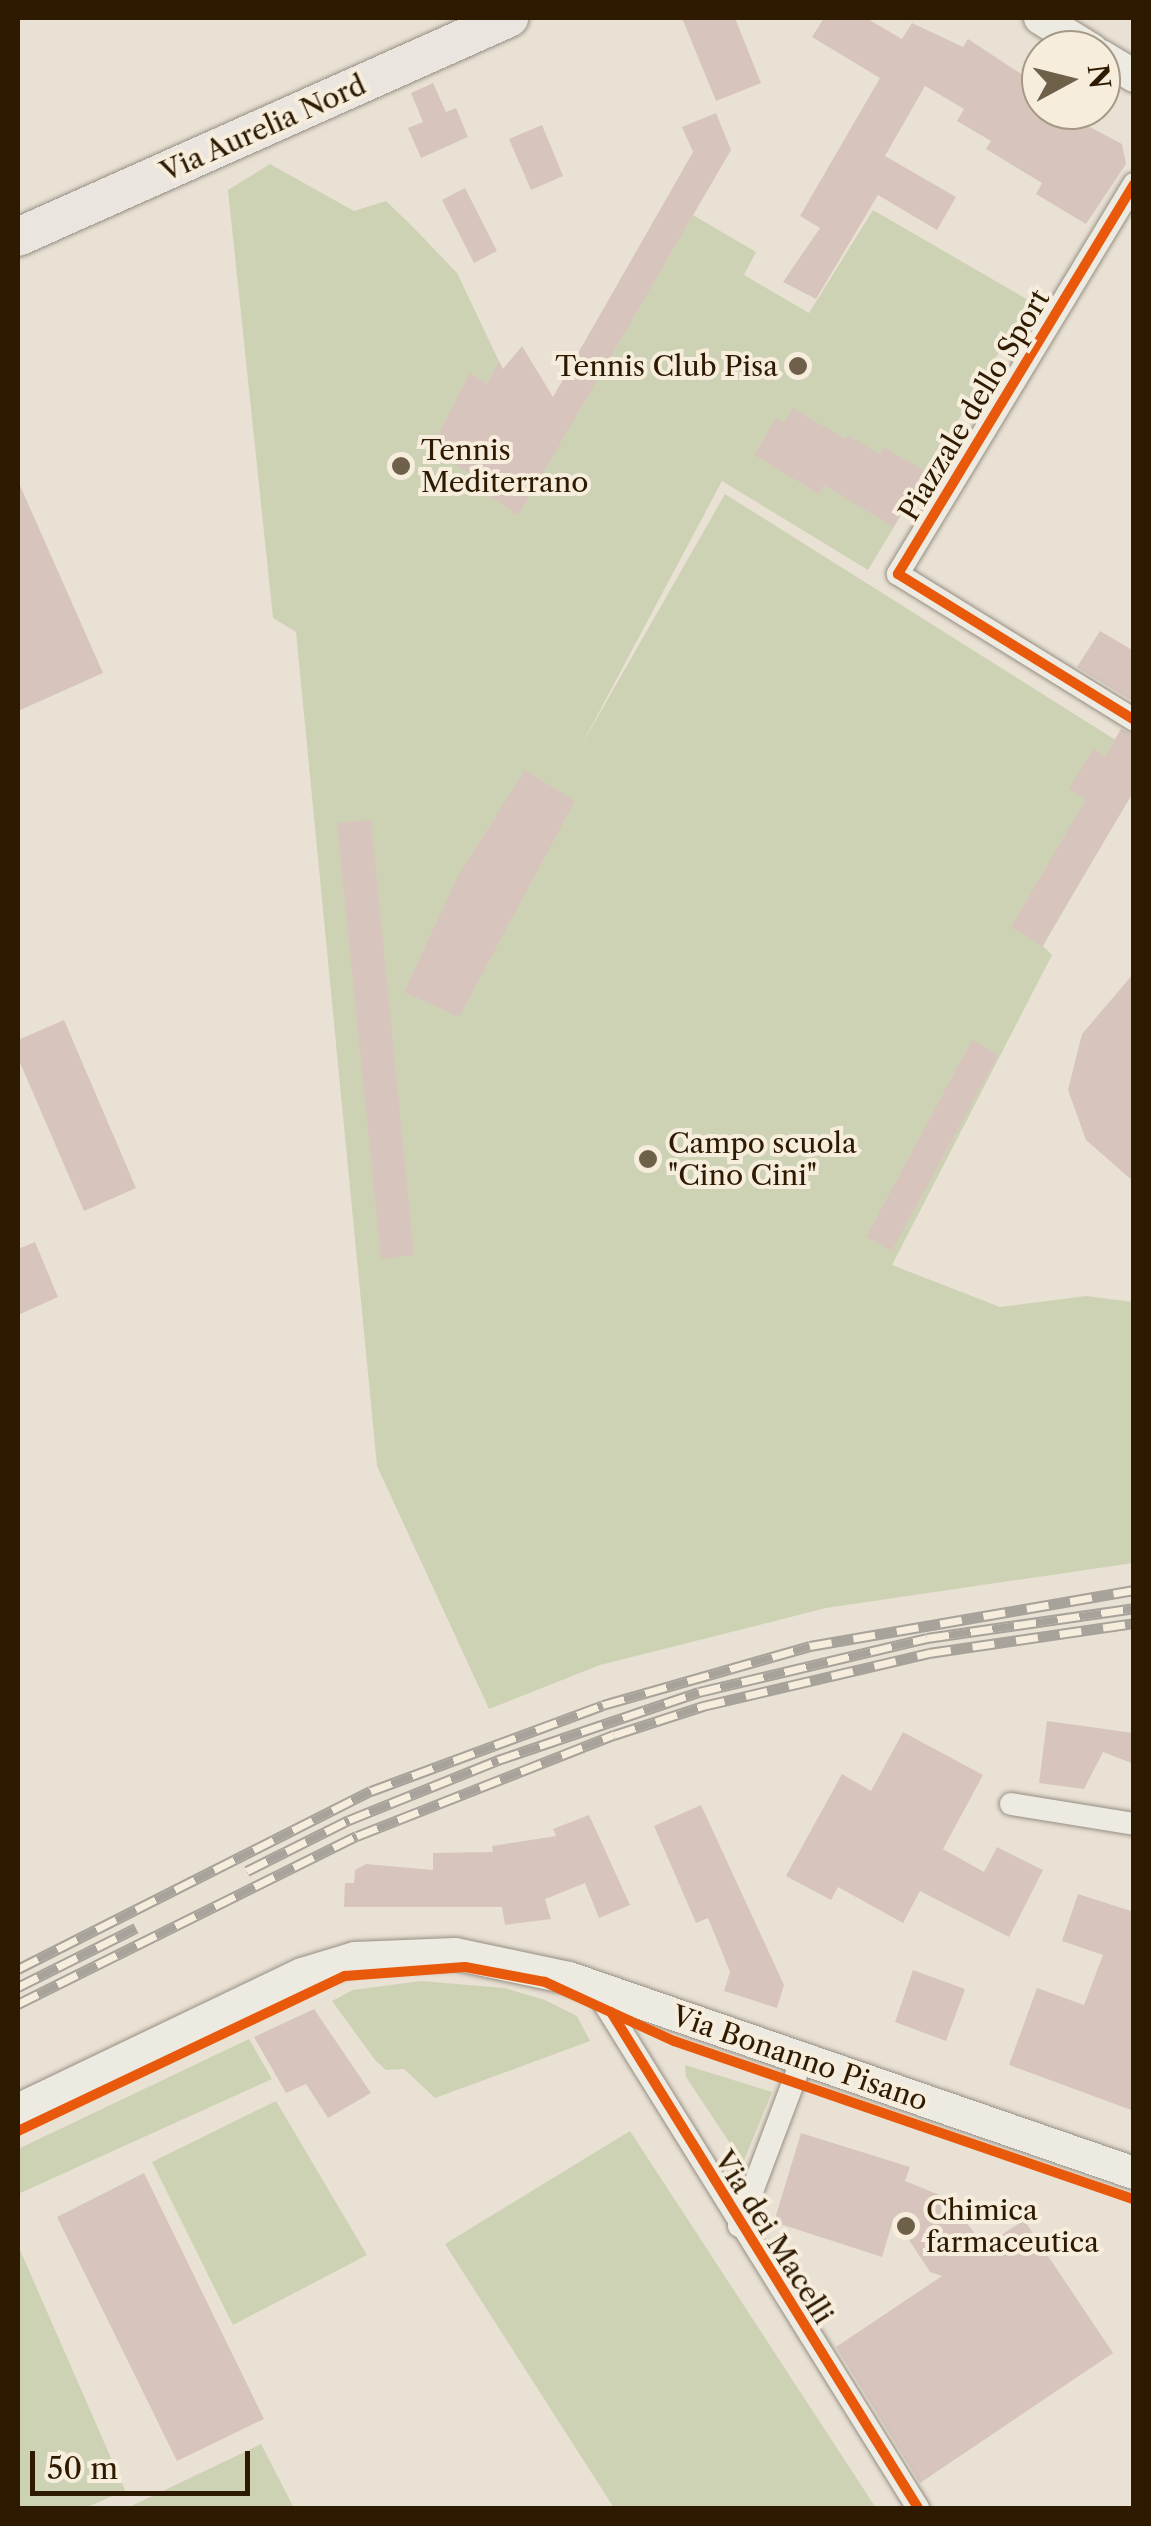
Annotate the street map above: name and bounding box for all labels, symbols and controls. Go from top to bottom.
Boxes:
north arrow [1021,30,1121,130]
text: N [1080,62,1117,91]
street label: Via Aurelia Nord [154,67,372,189]
street label: Piazzale dello Sport [892,283,1056,527]
place label: Tennis Club Pisa [555,349,778,383]
marker: Tennis Club Pisa [787,355,809,377]
place label: Tennis Mediterrano [421,433,588,499]
marker: Tennis Mediterrano [390,455,412,477]
place label: Campo scuola "Cino Cini" [668,1126,857,1192]
marker: Campo scuola "Cino Cini" [637,1148,659,1170]
street label: Via Bonanno Pisano [668,1998,932,2118]
street label: Via dei Macelli [707,2144,841,2330]
place label: Chimica farmaceutica [926,2193,1099,2259]
marker: Chimica farmaceutica [895,2215,917,2237]
scale bar [35,2431,255,2493]
text: 50 m [47,2450,118,2487]

